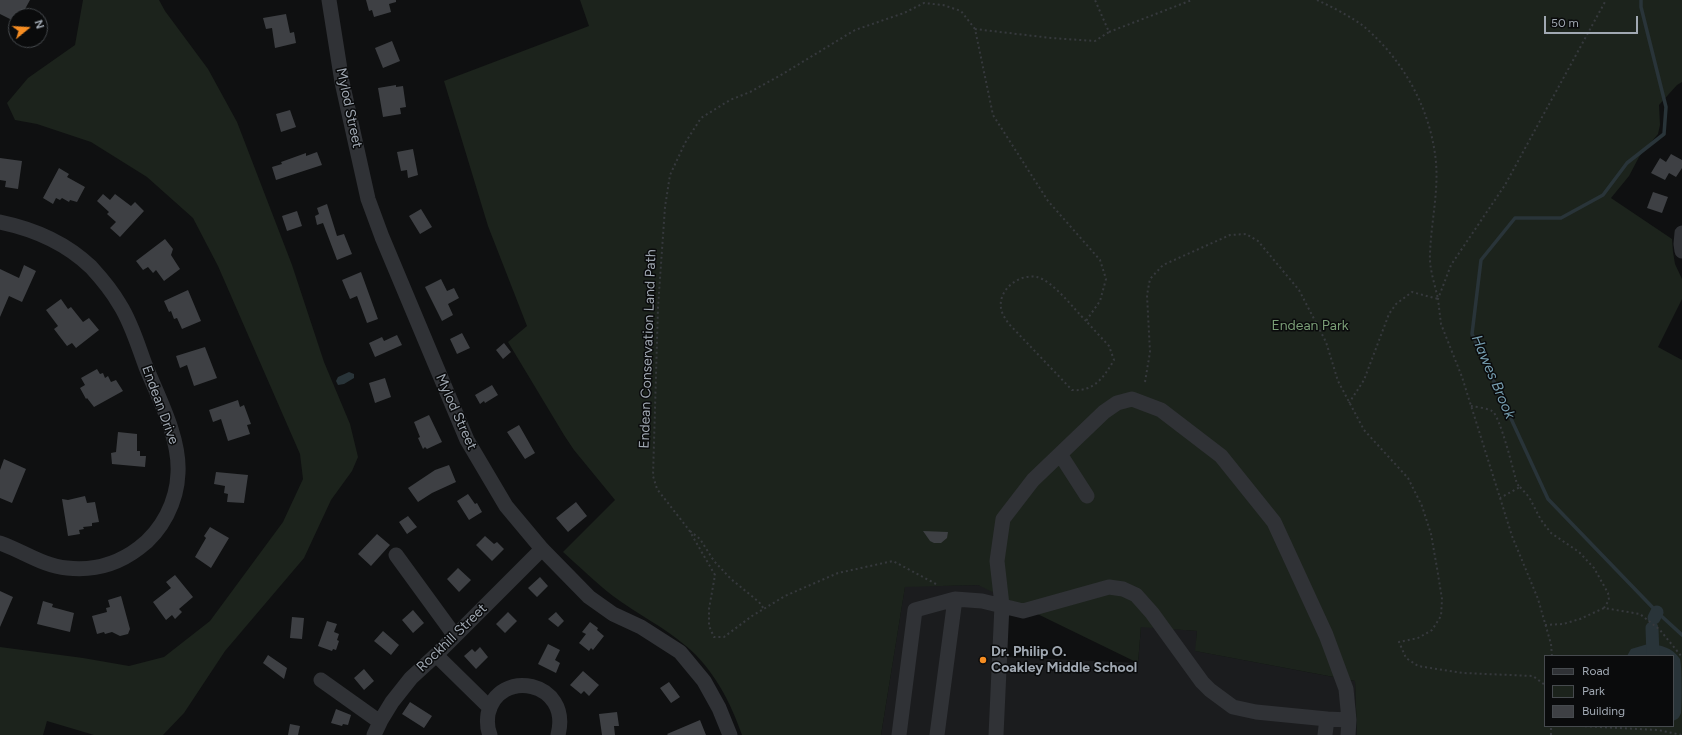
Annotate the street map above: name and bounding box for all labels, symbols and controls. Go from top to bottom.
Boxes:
north arrow [8,8,48,48]
scale bar [1546,8,1640,34]
text: 50 m [1551,16,1579,30]
text: N [31,18,46,30]
street label: Mylod Street [332,67,366,149]
street label: Endean Conservation Land Path [636,249,660,449]
park label: Endean Park [1272,318,1348,334]
water label: Hawes Brook [1467,332,1519,422]
street label: Endean Drive [138,363,182,447]
street label: Mylod Street [432,371,480,453]
street label: Rockhill Street [413,600,491,676]
place label: Dr. Philip O. Coakley Middle School [991,644,1137,676]
marker: Dr. Philip O. Coakley Middle School [978,655,988,665]
legend [1544,655,1674,727]
text: Road [1582,664,1610,678]
text: Park [1582,684,1605,698]
text: Building [1582,704,1625,718]

